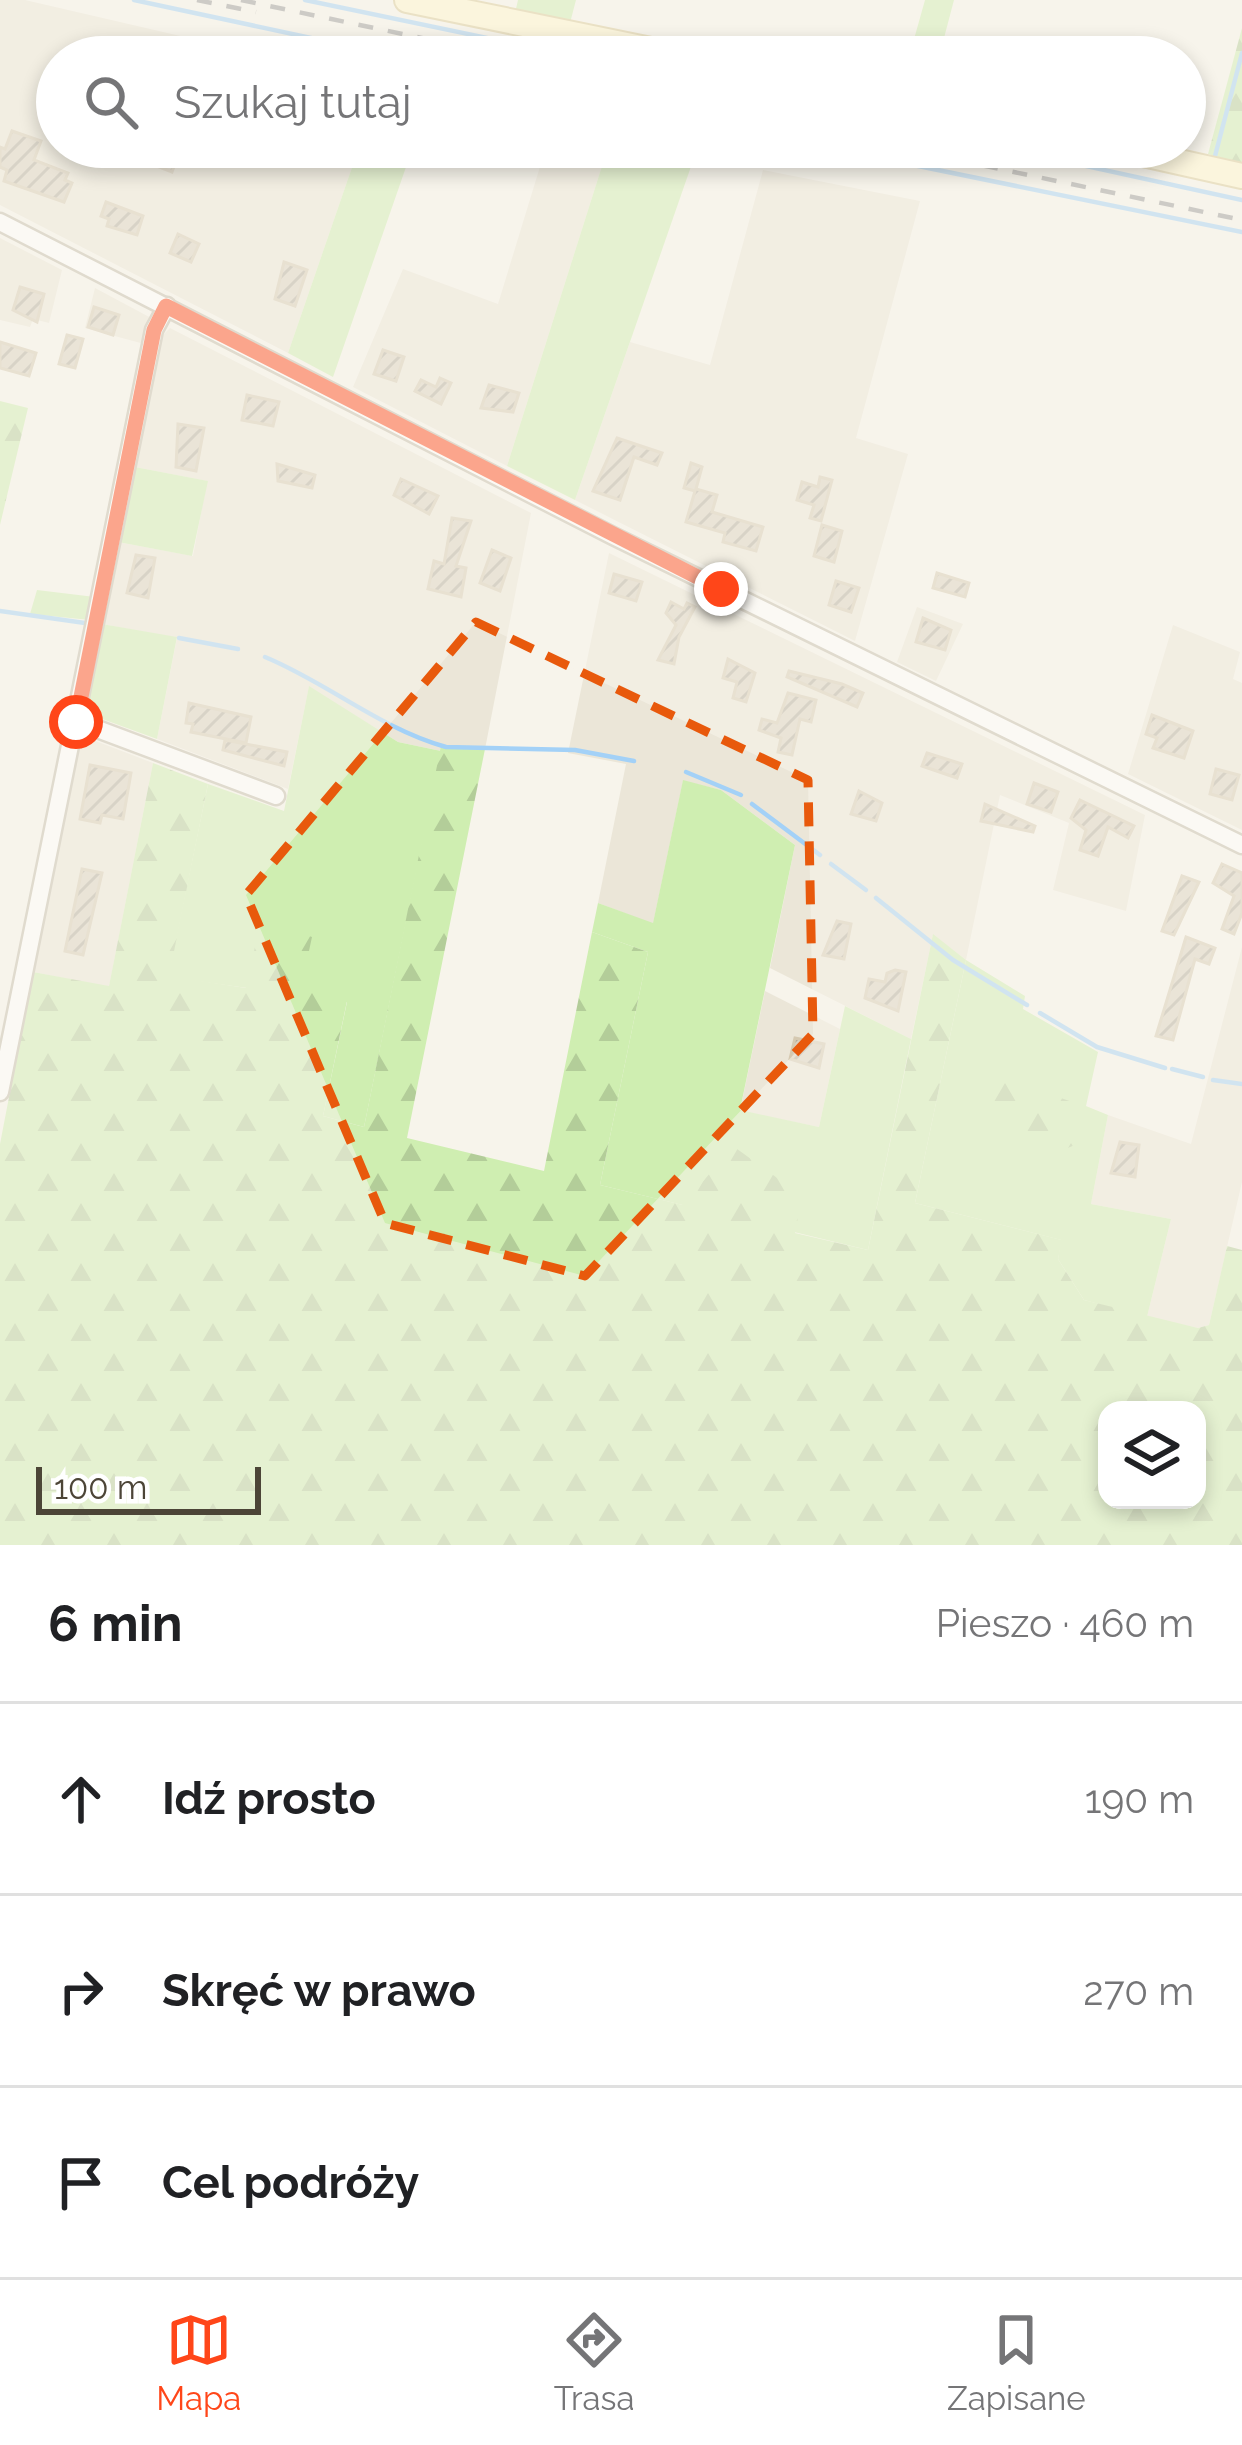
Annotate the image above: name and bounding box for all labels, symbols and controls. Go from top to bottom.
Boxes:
search box [36,36,1206,168]
icon: search [78,69,144,135]
text: Szukaj tutaj [174,76,412,129]
route end [694,562,748,616]
route start [49,695,103,749]
map controls [1098,1401,1206,1509]
button: layers [1098,1401,1206,1509]
scale bar [36,1461,261,1514]
text: 100 m [54,1468,147,1507]
text: 6 min [48,1593,183,1653]
text: Pieszo · 460 m [936,1600,1194,1646]
icon: ahead [48,1766,114,1832]
text: Idź prosto [162,1772,376,1825]
text: 190 m [1085,1776,1194,1822]
icon: right [48,1958,114,2024]
text: Skręć w prawo [162,1964,476,2017]
text: 270 m [1083,1968,1194,2014]
icon: arrive [48,2150,114,2216]
text: Cel podróży [162,2156,419,2209]
tab: Mapa [156,2307,241,2418]
tab: Trasa [554,2307,634,2418]
tab: Zapisane [947,2307,1086,2418]

